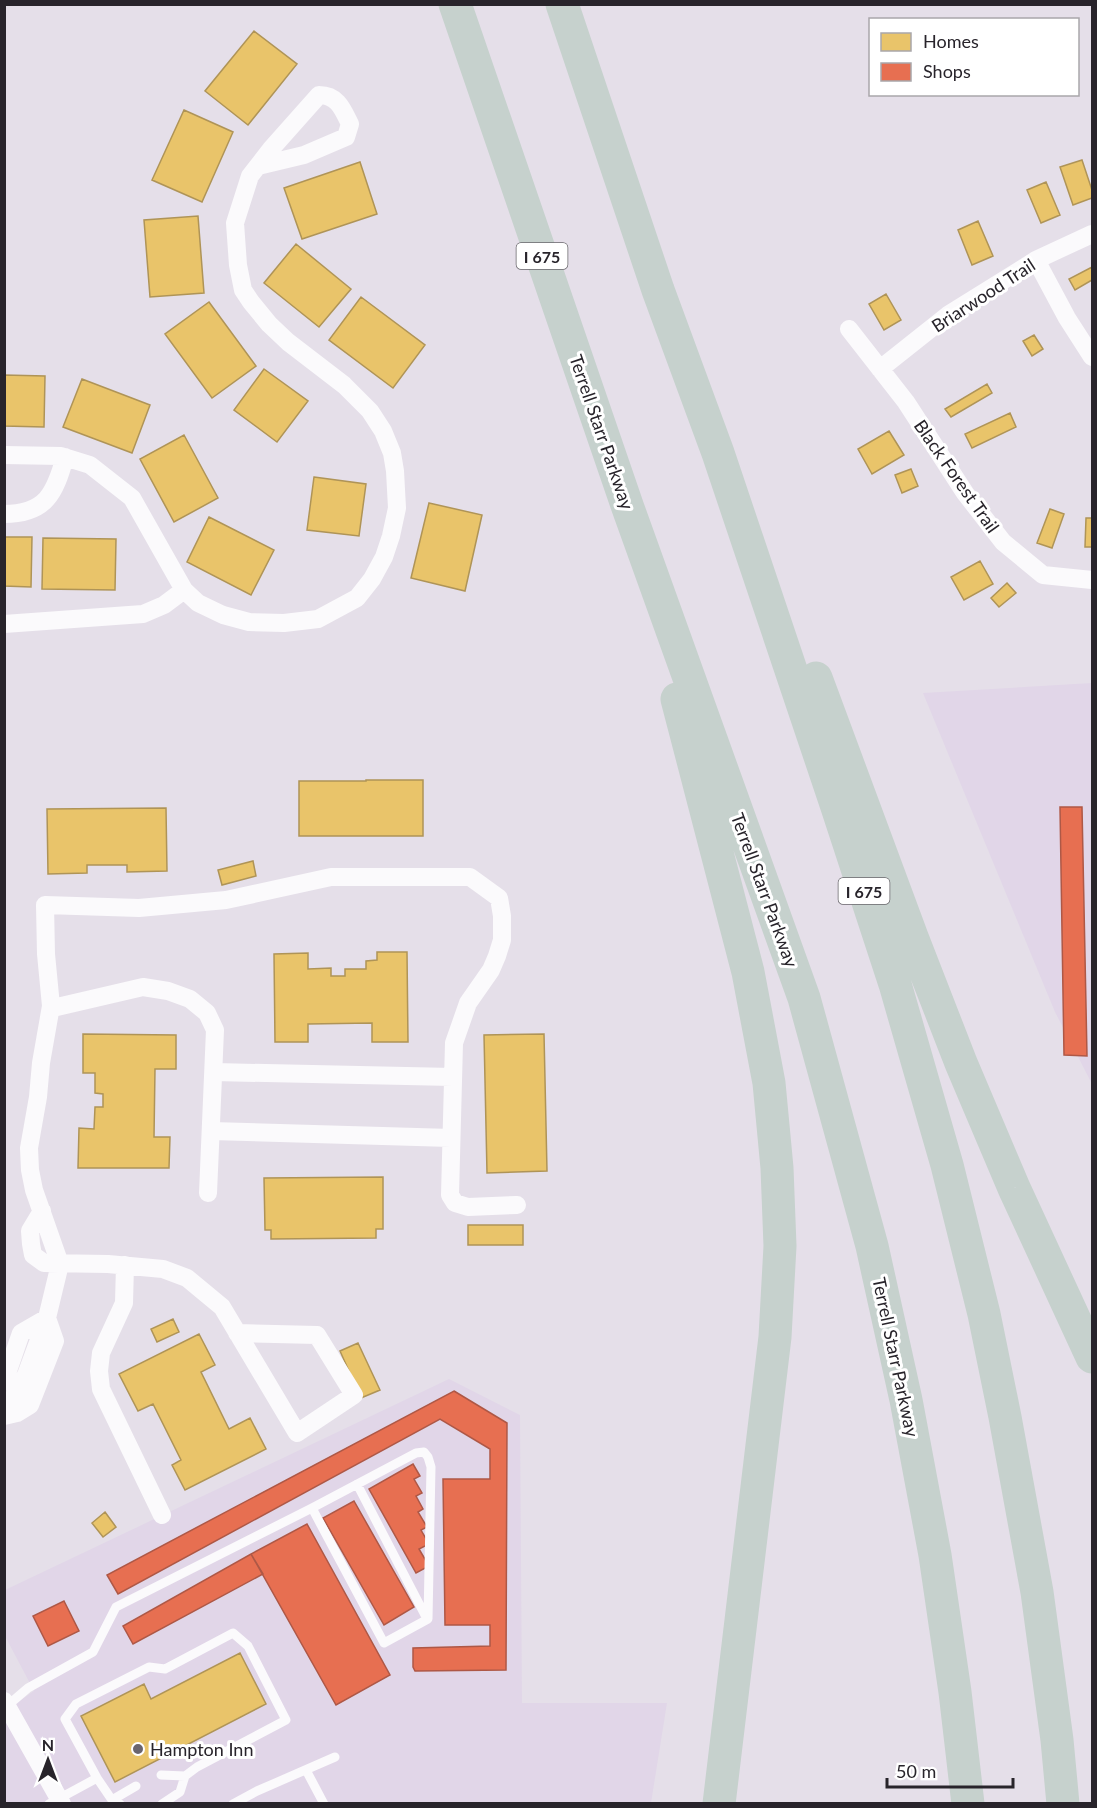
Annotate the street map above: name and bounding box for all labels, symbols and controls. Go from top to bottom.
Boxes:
legend [869,18,1079,96]
text: Homes [923,30,979,52]
text: Shops [923,60,971,82]
road number: I 675 [516,243,568,269]
street label: Briarwood Trail [927,253,1039,337]
street label: Terrell Starr Parkway [565,352,639,513]
street label: Black Forest Trail [910,415,1004,537]
street label: Terrell Starr Parkway [727,810,803,971]
road number: I 675 [838,878,890,904]
street label: Terrell Starr Parkway [868,1275,924,1440]
north arrow [18,1730,78,1790]
text: N [42,1735,54,1754]
place label: Hampton Inn [150,1738,253,1760]
marker: Hampton Inn [131,1742,145,1756]
scale bar [887,1751,1013,1789]
text: 50 m [896,1760,936,1782]

